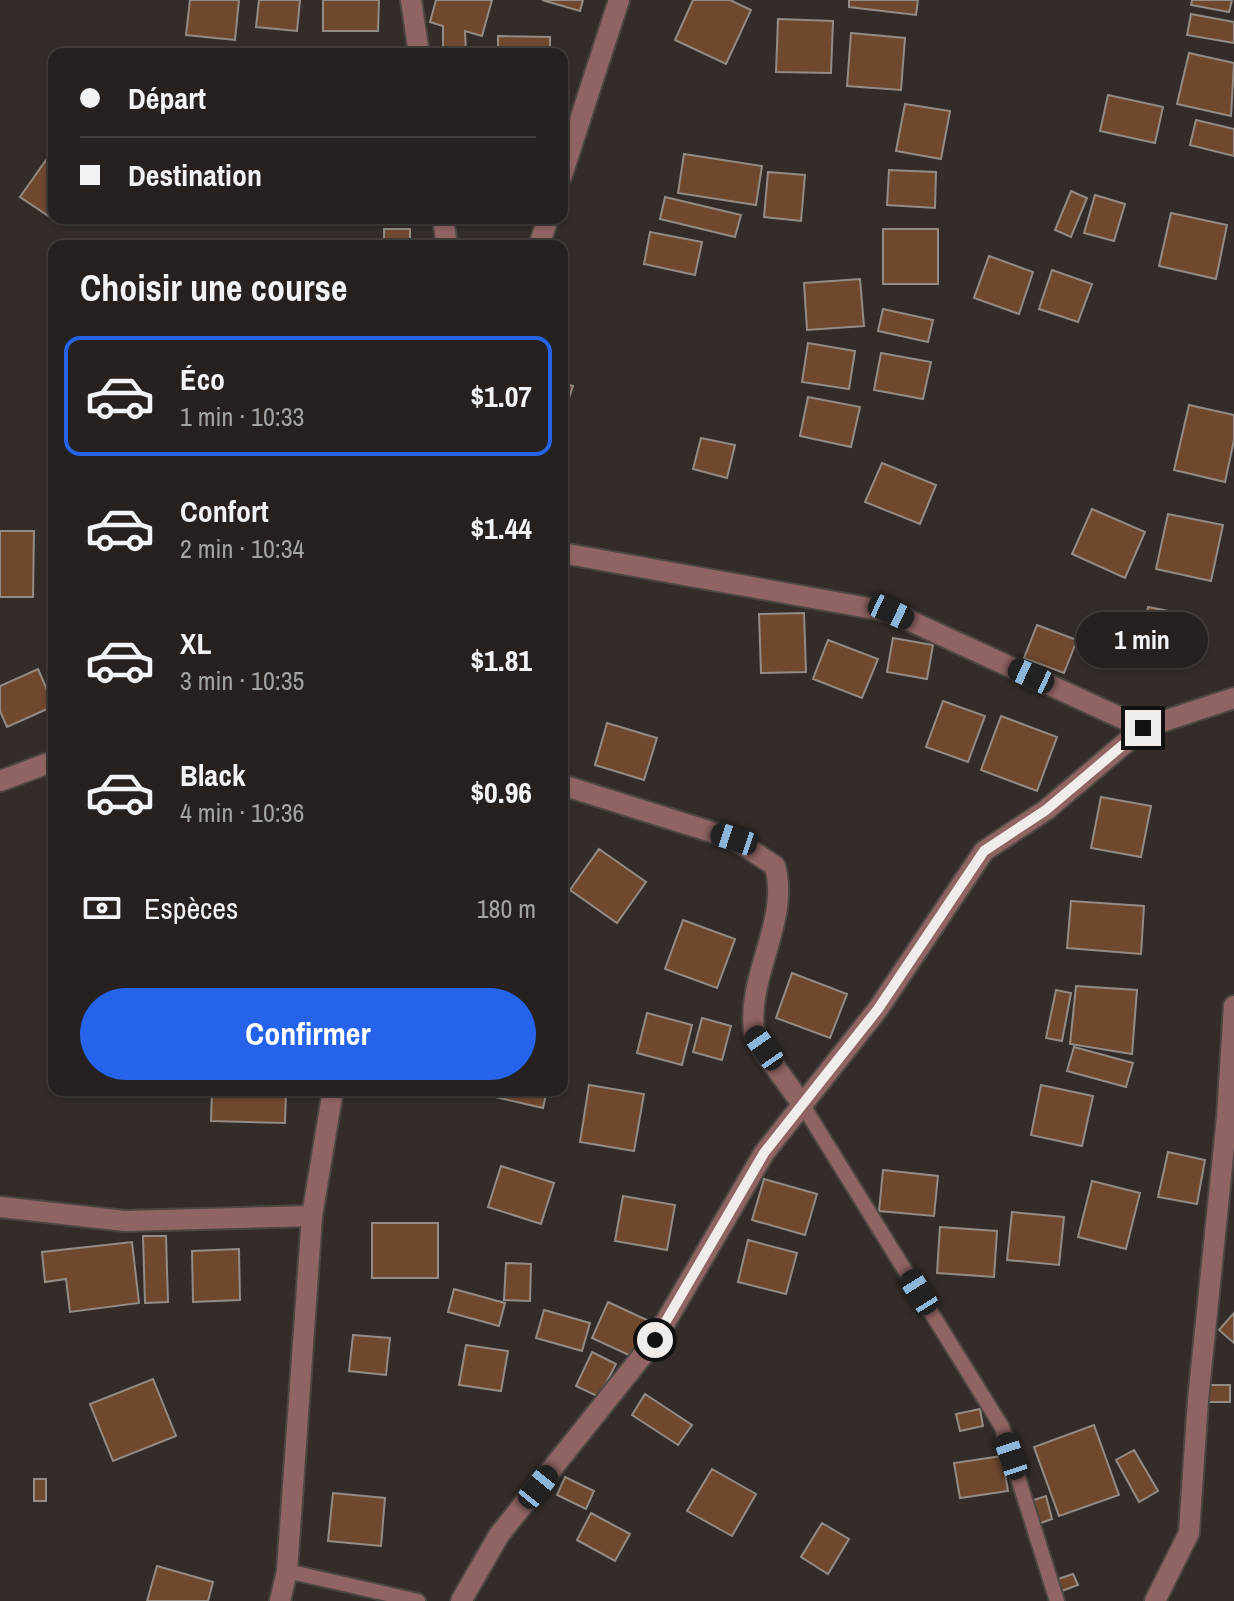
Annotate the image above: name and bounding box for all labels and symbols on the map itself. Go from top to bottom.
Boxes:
car [864,591,918,633]
callout: 1 min [1077,612,1209,668]
car [1004,655,1058,697]
route end [1125,710,1161,746]
car [707,820,761,858]
car [740,1021,788,1075]
car [896,1265,942,1319]
route start [637,1322,673,1358]
car [992,1429,1030,1483]
car [514,1461,562,1513]

